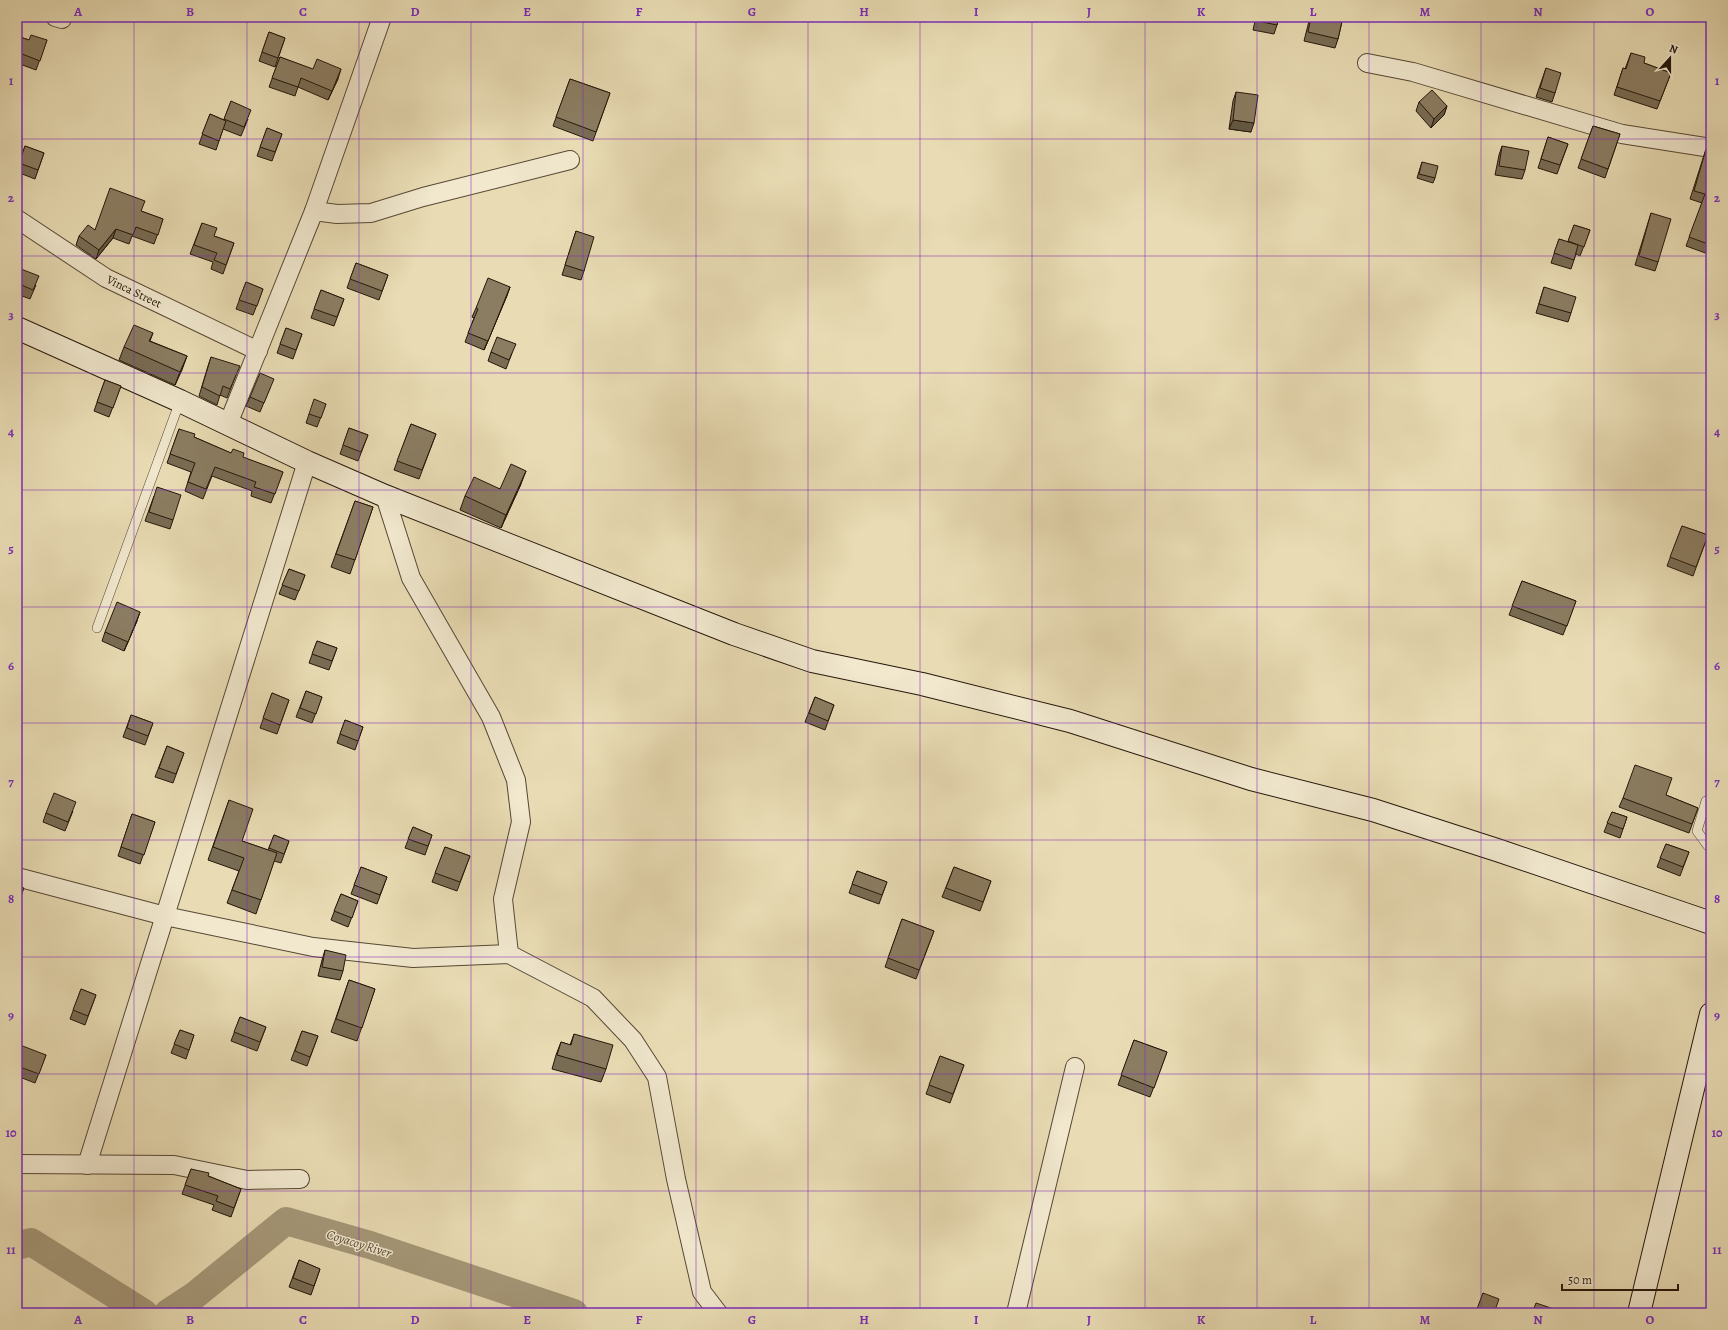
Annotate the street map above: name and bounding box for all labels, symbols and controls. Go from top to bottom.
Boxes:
text: A [73,3,83,20]
text: B [186,3,194,20]
text: C [299,3,307,20]
text: D [410,3,420,20]
text: E [523,3,531,20]
text: F [636,3,643,20]
text: G [748,3,756,20]
text: H [859,3,869,20]
text: I [974,3,979,20]
text: J [1087,3,1091,20]
text: K [1197,3,1206,20]
text: L [1310,3,1317,20]
text: M [1420,3,1431,20]
text: N [1533,3,1543,20]
text: O [1646,3,1655,20]
north arrow [1650,38,1690,78]
text: N [1667,41,1680,58]
text: 1 [9,72,14,89]
text: 1 [1715,72,1720,89]
text: 2 [8,189,15,206]
text: 2 [1714,189,1721,206]
street label: Vinca Street [103,271,164,312]
text: 3 [8,306,14,323]
text: 3 [1714,306,1720,323]
text: 4 [8,423,14,440]
text: 4 [1714,423,1720,440]
text: 5 [8,540,14,557]
text: 5 [1714,540,1720,557]
text: 6 [8,657,14,674]
text: 6 [1714,657,1720,674]
text: 7 [8,773,14,790]
text: 7 [1714,773,1720,790]
text: 8 [8,890,14,907]
text: 8 [1714,890,1720,907]
text: 9 [8,1007,14,1024]
text: 9 [1714,1007,1720,1024]
text: 10 [5,1124,17,1141]
text: 10 [1711,1124,1723,1141]
water label: Coyacoy River [324,1226,394,1262]
text: 11 [6,1241,16,1258]
text: 11 [1712,1241,1722,1258]
scale bar [1562,1266,1678,1292]
text: 50 m [1568,1272,1592,1288]
text: A [73,1311,83,1328]
text: B [186,1311,194,1328]
text: C [299,1311,307,1328]
text: D [410,1311,420,1328]
text: E [523,1311,531,1328]
text: F [636,1311,643,1328]
text: G [748,1311,756,1328]
text: H [859,1311,869,1328]
text: I [974,1311,979,1328]
text: J [1087,1311,1091,1328]
text: K [1197,1311,1206,1328]
text: L [1310,1311,1317,1328]
text: M [1420,1311,1431,1328]
text: N [1533,1311,1543,1328]
text: O [1646,1311,1655,1328]

